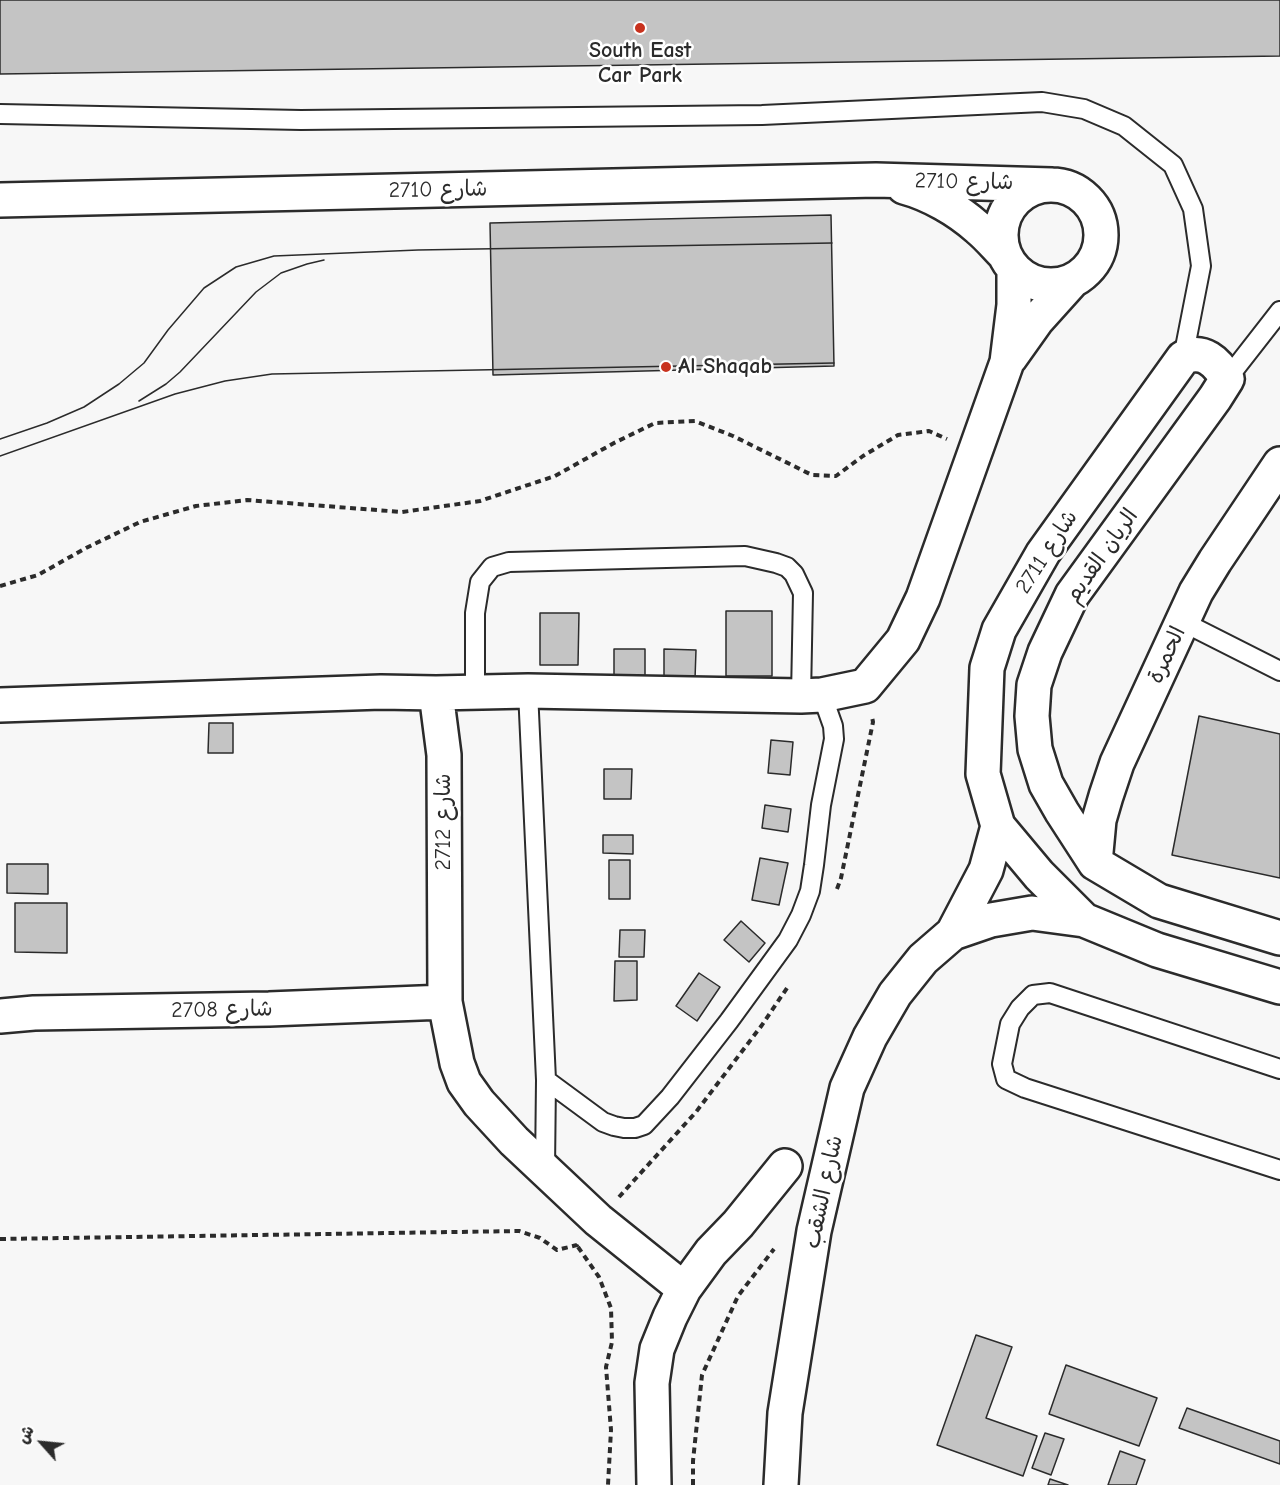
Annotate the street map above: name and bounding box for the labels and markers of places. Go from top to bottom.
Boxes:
marker: South East Car Park [633,21,647,35]
place label: South East Car Park [589,38,691,90]
place label: Al Shaqab [678,354,772,380]
marker: Al Shaqab [659,360,673,374]

